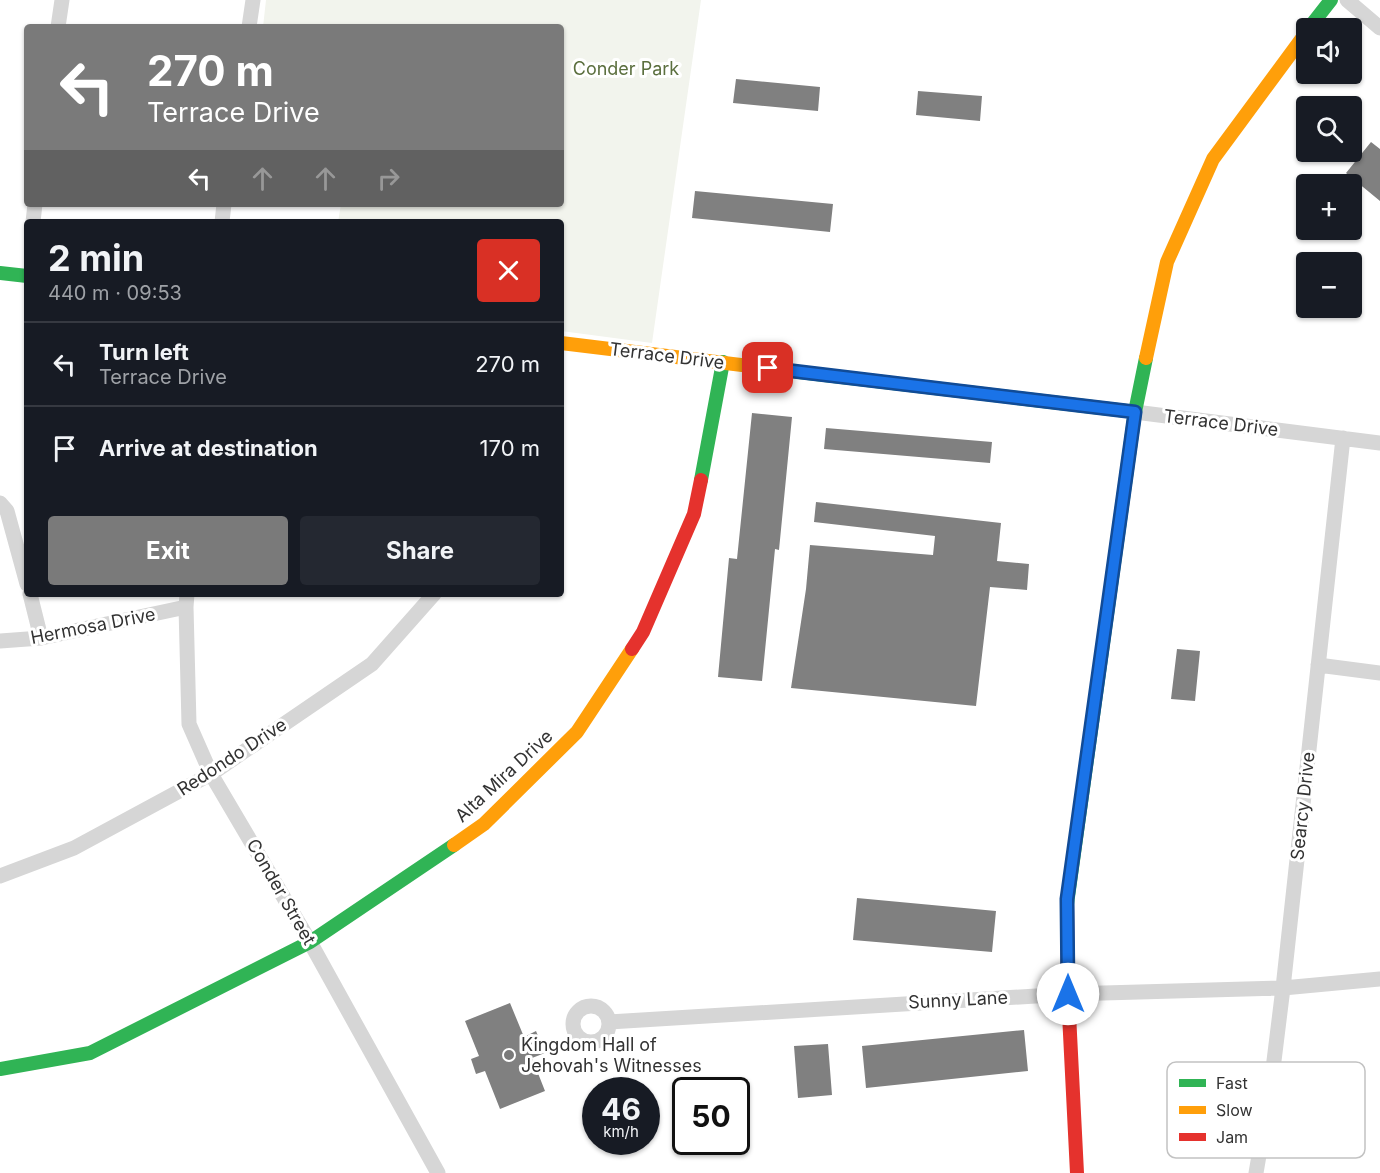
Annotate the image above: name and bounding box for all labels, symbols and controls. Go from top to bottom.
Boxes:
map controls [1296,18,1362,318]
button: sound [1296,18,1362,84]
text: 270 m [147,45,274,96]
icon: left [48,48,126,126]
park label: Conder Park [573,58,679,79]
text: Terrace Drive [147,96,320,129]
button: search [1296,96,1362,162]
icon: left [183,162,216,195]
icon: ahead [246,162,279,195]
icon: ahead [309,162,342,195]
icon: right [372,162,405,195]
button: + [1296,174,1362,240]
text: 2 min [48,236,144,280]
button: close [477,239,540,302]
button: − [1296,252,1362,318]
text: 440 m · 09:53 [48,281,182,305]
street label: Terrace Drive [609,338,725,373]
text: Turn left [99,339,189,365]
pin [742,342,793,393]
icon: left [48,348,81,381]
text: 270 m [475,351,540,377]
icon: arrive [751,351,784,384]
text: Terrace Drive [99,365,227,389]
street label: Terrace Drive [1163,405,1279,440]
icon: arrive [48,432,81,465]
text: Arrive at destination [99,435,318,461]
text: 170 m [480,435,540,461]
button: Exit [48,516,288,585]
button: Share [300,516,540,585]
street label: Hermosa Drive [29,603,157,648]
street label: Redondo Drive [173,714,290,800]
street label: Alta Mira Drive [451,725,557,826]
street label: Searcy Drive [1286,751,1319,861]
street label: Conder Street [243,835,320,948]
position arrow [1036,962,1100,1026]
street label: Sunny Lane [908,986,1008,1013]
place label: Kingdom Hall of Jehovah's Witnesses [521,1034,702,1076]
marker: Kingdom Hall of Jehovah's Witnesses [502,1048,516,1062]
legend [1167,1062,1365,1158]
text: Fast [1216,1073,1248,1093]
speed limit sign: 50 [672,1077,750,1155]
text: 46 [601,1091,641,1127]
text: Slow [1216,1100,1253,1120]
text: km/h [603,1122,639,1141]
text: Jam [1216,1127,1248,1147]

